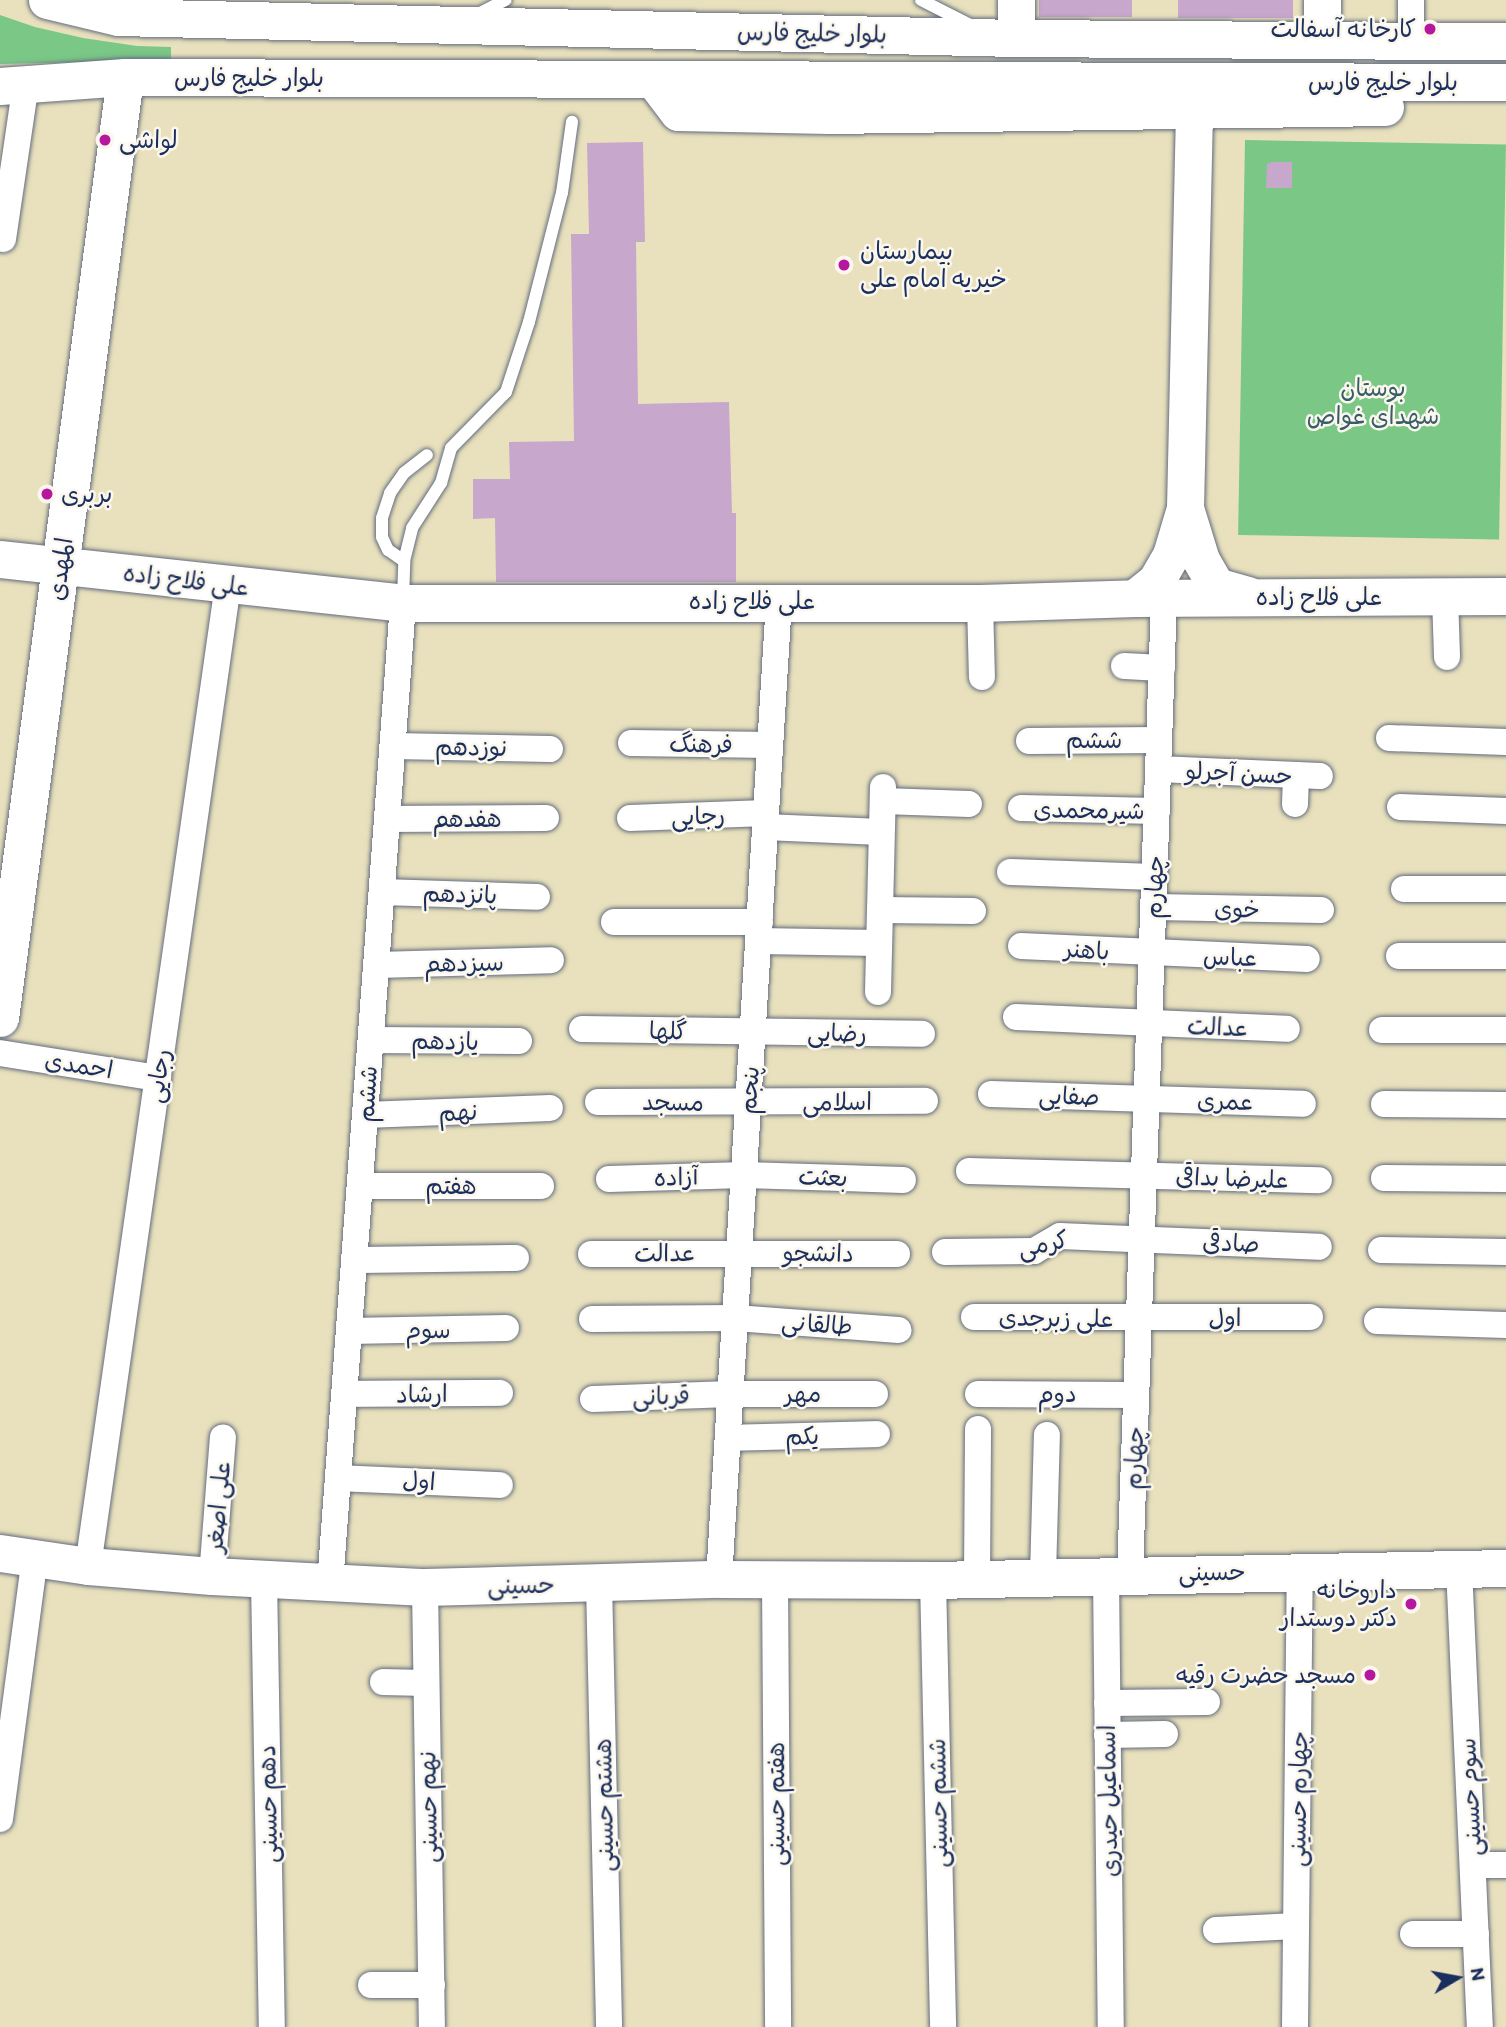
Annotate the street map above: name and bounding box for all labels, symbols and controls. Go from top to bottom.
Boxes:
place label: کارخانه آسفالت [1271,15,1416,43]
street label: بلوار خلیج فارس [737,17,887,49]
marker: کارخانه آسفالت [1422,21,1438,37]
street label: بلوار خلیج فارس [174,64,324,92]
street label: بلوار خلیج فارس [1308,68,1458,96]
place label: لواشی [119,126,178,154]
marker: لواشی [97,132,113,148]
place label: بیمارستان خیریه امام علی [860,237,1007,293]
marker: بیمارستان خیریه امام علی [834,255,854,275]
park label: بوستان شهدای غواص [1307,374,1439,430]
place label: بربری [61,480,113,508]
marker: بربری [39,486,55,502]
street label: المهدی [41,536,79,602]
street label: علی فلاح زاده [122,558,250,602]
street label: علی فلاح زاده [1256,583,1382,611]
street label: علی فلاح زاده [689,587,815,615]
street label: ششم [1066,726,1122,754]
street label: فرهنگ [669,729,733,759]
street label: نوزدهم [435,732,507,762]
street label: حسن آجرلو [1185,756,1293,790]
street label: شیرمحمدی [1033,795,1145,825]
street label: رجایی [670,801,726,831]
street label: هفدهم [432,805,502,833]
street label: چهارم [1139,855,1169,919]
street label: پانزدهم [422,878,498,910]
street label: خوی [1214,894,1260,924]
street label: باهنر [1064,934,1110,966]
street label: عباس [1203,942,1257,972]
street label: سیزدهم [424,948,504,978]
street label: عدالت [1187,1012,1249,1042]
street label: گلها [649,1016,687,1046]
street label: رضایی [807,1018,867,1048]
street label: یازدهم [411,1026,479,1056]
street label: احمدی [43,1045,115,1085]
street label: رجایی [140,1047,176,1105]
street label: ششم [351,1065,383,1123]
street label: پنجم [733,1065,765,1115]
street label: صفایی [1038,1081,1100,1111]
street label: عمری [1196,1086,1254,1116]
street label: مسجد [642,1087,704,1117]
street label: اسلامی [802,1087,872,1117]
street label: نهم [438,1097,478,1127]
street label: آزاده [653,1162,699,1192]
street label: بعثت [798,1162,848,1192]
street label: علیرضا بداقی [1175,1162,1289,1194]
street label: هفتم [425,1172,477,1200]
street label: کرمی [1015,1225,1071,1263]
street label: صادقی [1202,1228,1260,1258]
street label: عدالت [634,1238,696,1268]
street label: دانشجو [782,1238,854,1268]
street label: علی زبرجدی [998,1303,1114,1333]
street label: اول [1208,1303,1242,1333]
street label: طالقانی [780,1307,854,1341]
street label: سوم [405,1315,451,1345]
street label: ارشاد [396,1379,448,1409]
street label: مهر [785,1380,821,1408]
street label: دوم [1038,1380,1076,1408]
street label: قربانی [632,1381,690,1411]
street label: یکم [785,1421,819,1451]
street label: چهارم [1119,1426,1149,1490]
street label: علی اصغر [200,1460,236,1554]
street label: اول [402,1466,436,1496]
street label: حسینی [1178,1557,1246,1587]
street label: حسینی [487,1570,555,1600]
place label: داروخانه دکتر دوستدار [1280,1576,1397,1632]
marker: داروخانه دکتر دوستدار [1403,1596,1419,1612]
place label: مسجد حضرت رقیه [1176,1661,1356,1689]
marker: مسجد حضرت رقیه [1362,1667,1378,1683]
street label: اسماعیل حیدری [1092,1725,1124,1877]
street label: چهارم حسینی [1282,1731,1314,1867]
street label: سوم حسینی [1453,1737,1487,1857]
street label: هشتم حسینی [588,1738,620,1872]
street label: ششم حسینی [922,1738,954,1868]
street label: هفتم حسینی [762,1742,790,1866]
street label: دهم حسینی [253,1745,283,1863]
street label: نهم حسینی [413,1751,443,1863]
north arrow [1422,1943,1492,2013]
text: N [1466,1966,1491,1983]

